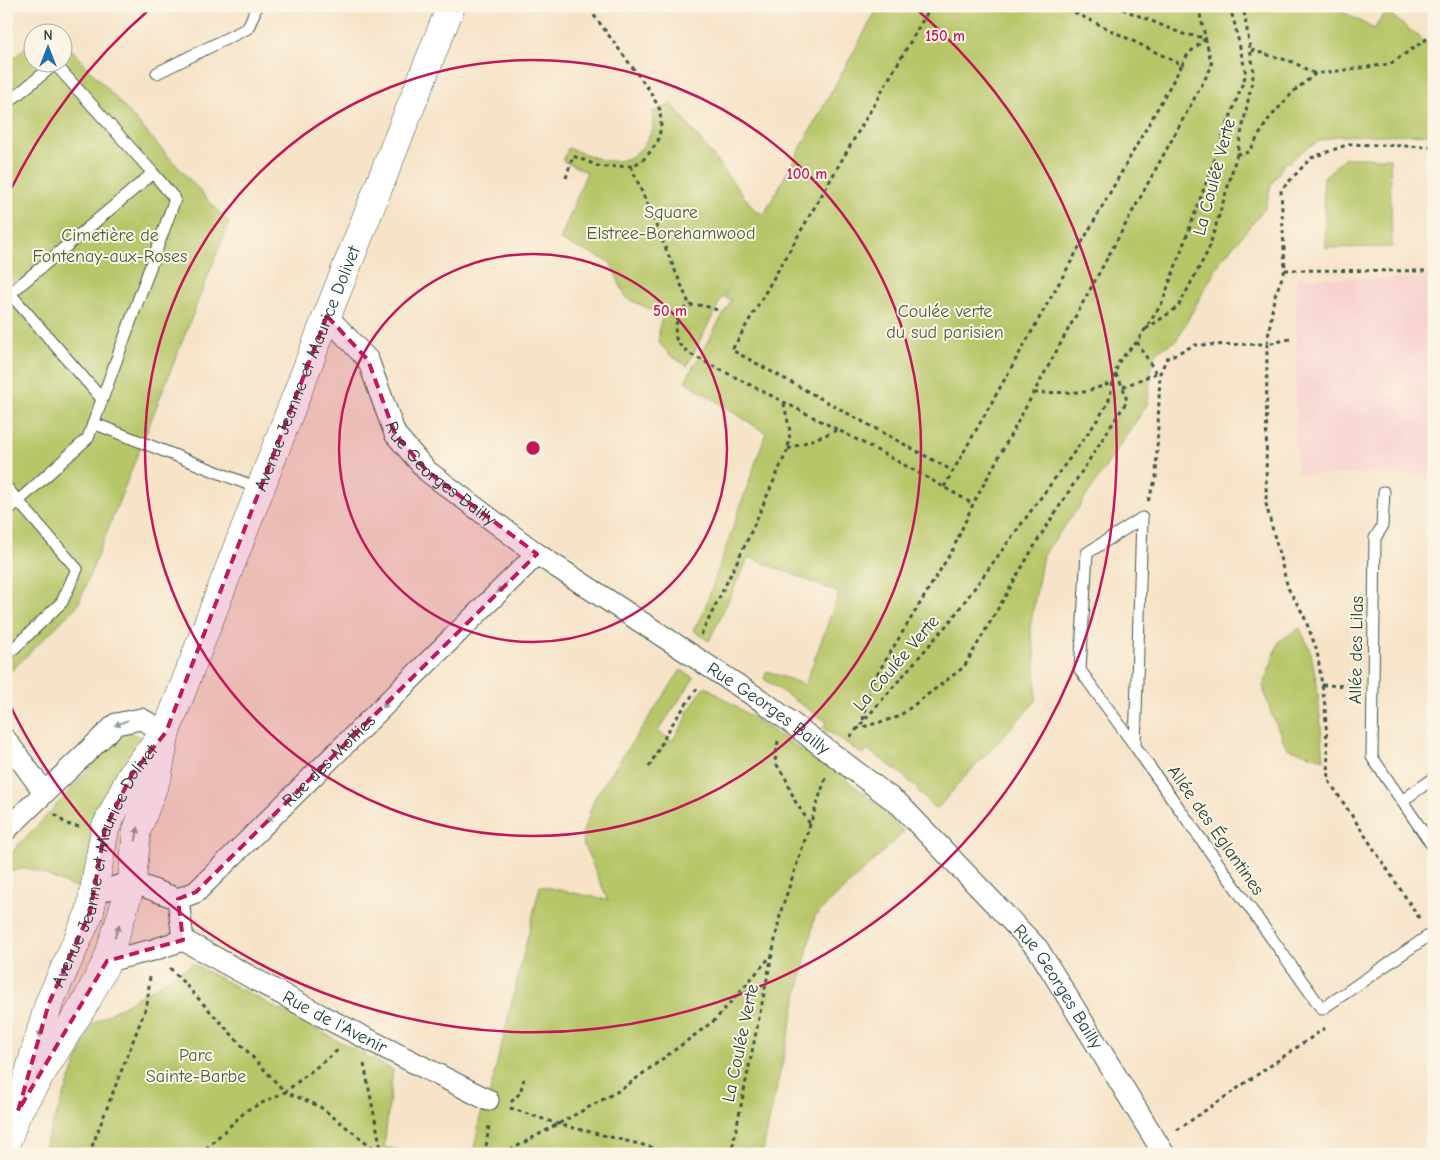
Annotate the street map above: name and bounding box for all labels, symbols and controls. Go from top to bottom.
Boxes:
north arrow [22,22,72,72]
text: N [43,27,53,44]
text: 150 m [925,27,965,45]
street label: La Coulée Verte [1189,116,1240,238]
text: 100 m [787,165,827,183]
park label: Square Elstree-Borehamwood [587,202,755,244]
park label: Cimetière de Fontenay-aux-Roses [32,225,188,267]
street label: Avenue Jeanne et Maurice Dolivet [250,242,365,494]
park label: Coulée verte du sud parisien [886,301,1004,343]
text: 50 m [653,302,687,320]
street label: Rue Georges Bailly [380,419,501,531]
centre of rings [524,439,542,457]
one-way arrow [496,582,508,594]
street label: Allée des Lilas [1345,596,1368,704]
street label: La Coulée Verte [849,611,944,716]
street label: Rue Georges Bailly [703,658,835,760]
one-way arrow [381,697,393,709]
street label: Rue des Motties [278,710,380,811]
one-way arrow [114,720,128,728]
street label: Avenue Jeanne et Maurice Dolivet [48,740,163,990]
street label: Allée des Églantines [1163,761,1269,899]
one-way arrow [266,811,278,823]
one-way arrow [134,825,142,841]
street label: Rue Georges Bailly [1009,920,1107,1054]
one-way arrow [113,923,121,938]
street label: La Coulée Verte [718,982,763,1104]
street label: Rue de l'Avenir [279,987,391,1059]
one-way arrow [36,1024,44,1039]
park label: Parc Sainte-Barbe [146,1045,246,1087]

